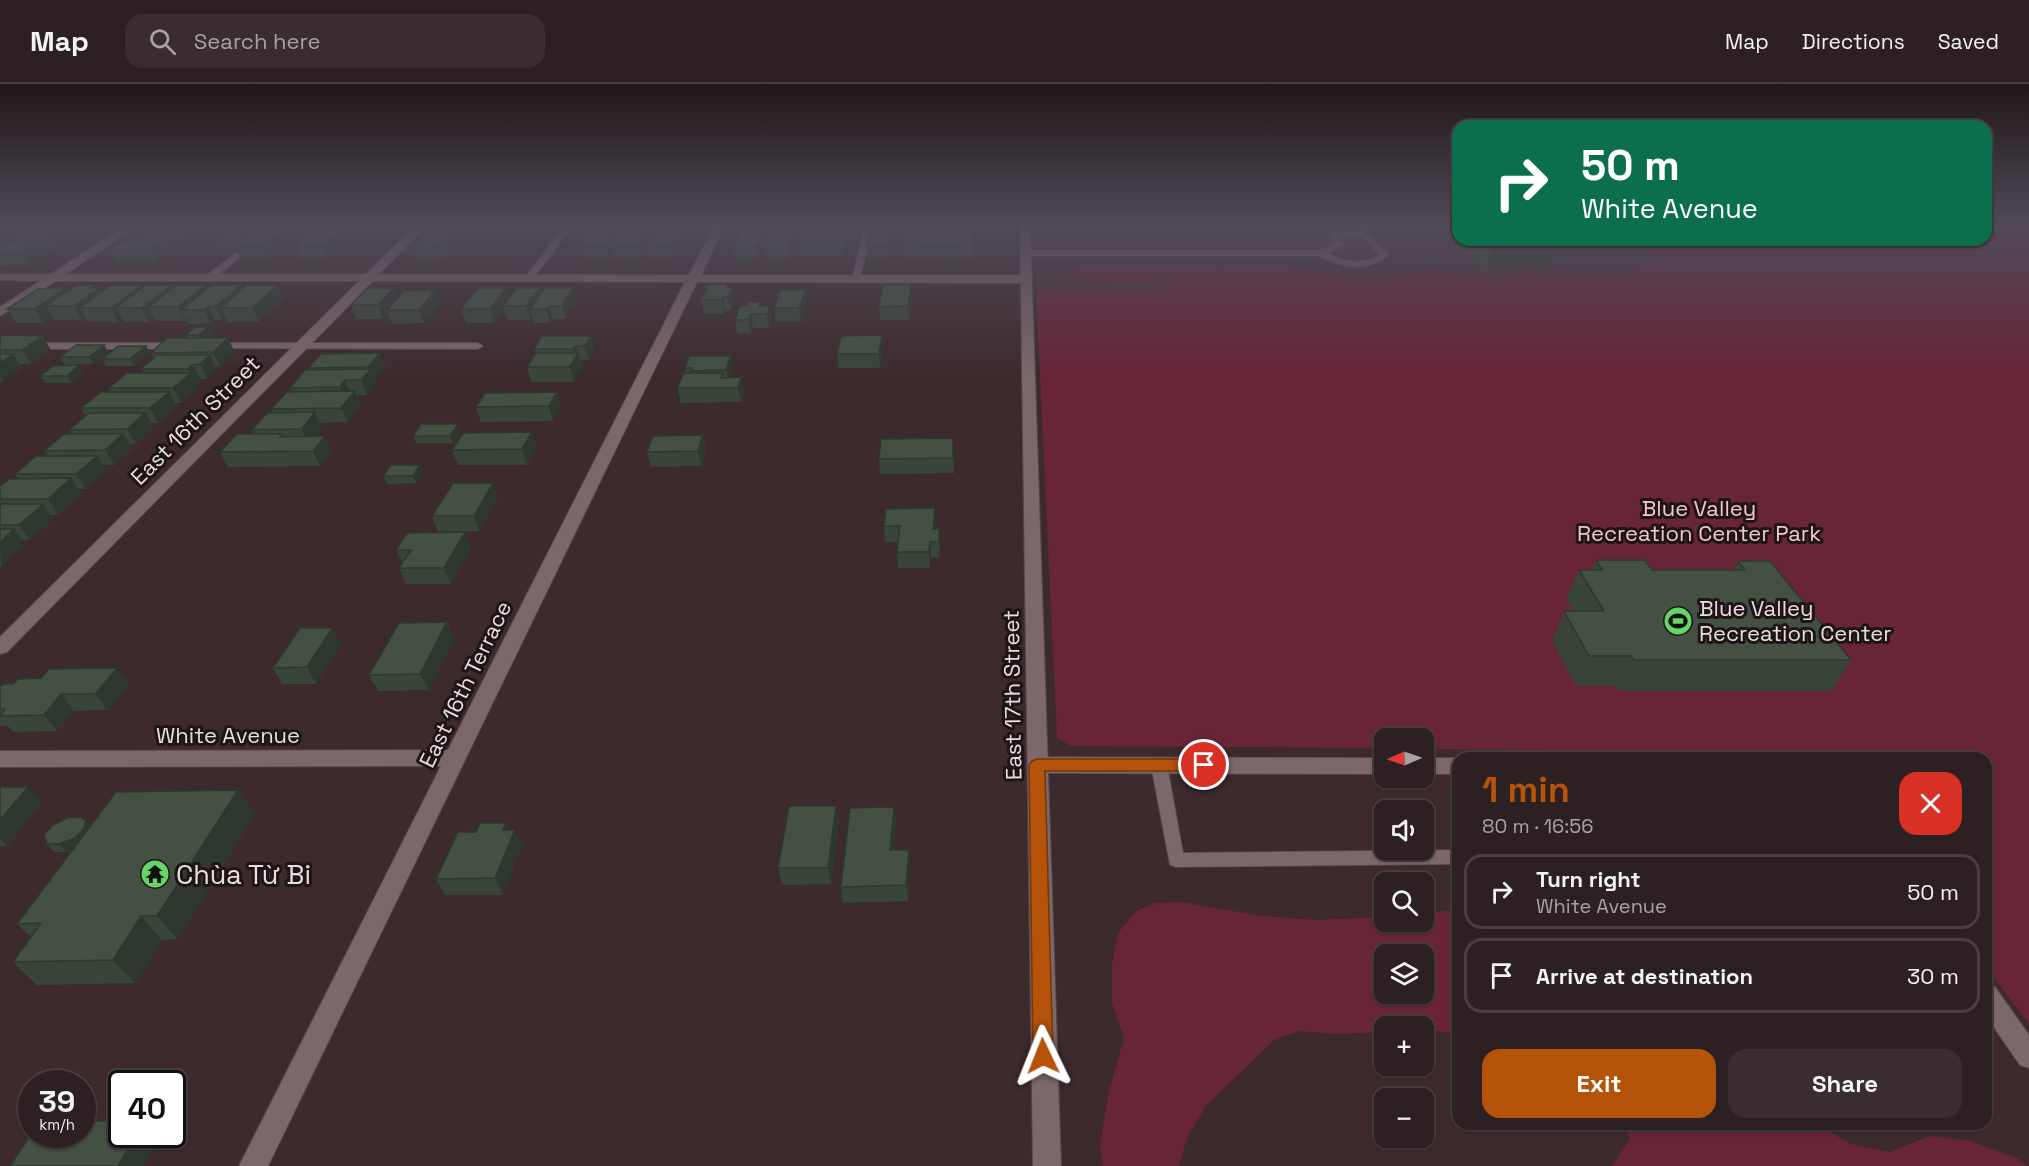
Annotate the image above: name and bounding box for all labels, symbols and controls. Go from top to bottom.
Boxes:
search box [125,14,545,68]
text: Map [30,23,89,59]
icon: search [146,25,179,58]
text: Search here [194,27,321,55]
text: Map [1725,28,1769,55]
text: Directions [1802,28,1905,55]
text: Saved [1938,28,1999,55]
text: 50 m [1581,139,1680,192]
icon: right [1482,144,1560,222]
text: White Avenue [1581,191,1758,226]
street label: East 16th Street [125,350,265,490]
park label: Blue Valley Recreation Center Park [1577,494,1821,547]
place label: Blue Valley Recreation Center [1699,594,1892,647]
street label: East 16th Terrace [413,596,517,772]
sports icon: Blue Valley Recreation Center [1662,605,1694,637]
street label: East 17th Street [997,610,1027,780]
street label: White Avenue [156,721,300,749]
north arrow [1374,728,1434,788]
map controls [1374,728,1434,1148]
pin [1178,739,1229,790]
icon: arrive [1187,748,1220,781]
text: 1 min [1482,767,1570,813]
button: close [1899,772,1962,835]
button: sound [1374,800,1434,860]
text: 80 m · 16:56 [1482,813,1594,839]
place label: Chùa Từ Bi [176,857,311,892]
temple icon: Chùa Từ Bi [139,858,171,890]
text: Turn right [1536,865,1641,893]
button: search [1374,872,1434,932]
icon: right [1485,875,1518,908]
text: 50 m [1907,878,1959,906]
text: White Avenue [1536,893,1667,919]
button: layers [1374,944,1434,1004]
icon: arrive [1485,959,1518,992]
text: Arrive at destination [1536,962,1753,990]
text: 30 m [1907,962,1959,990]
button: + [1374,1016,1434,1076]
position arrow [1011,1024,1075,1088]
button: Exit [1482,1049,1716,1118]
button: Share [1728,1049,1962,1118]
speed limit sign: 40 [108,1070,186,1148]
text: 39 [39,1082,75,1121]
button: − [1374,1088,1434,1148]
text: km/h [39,1115,75,1134]

